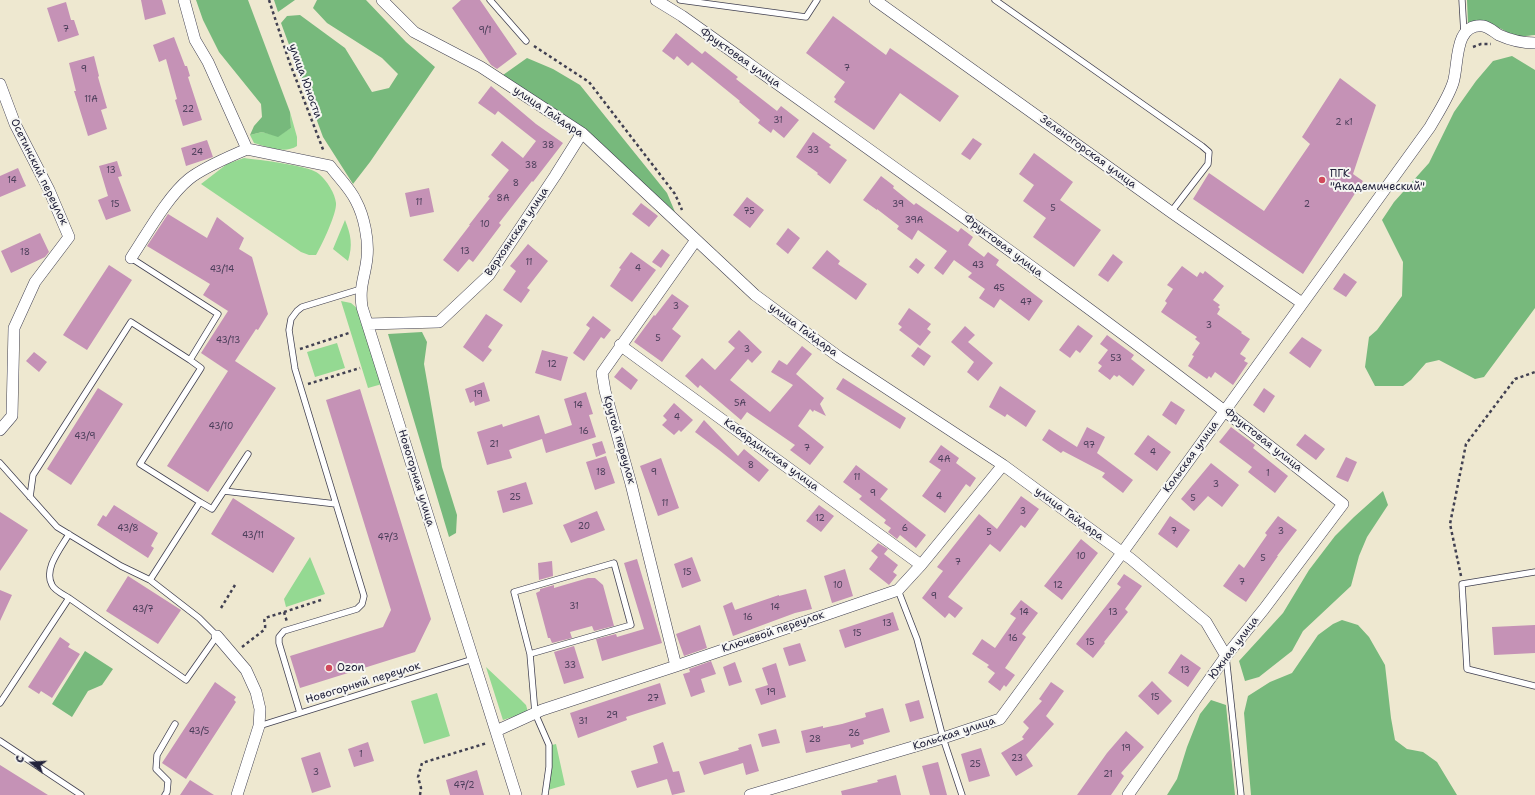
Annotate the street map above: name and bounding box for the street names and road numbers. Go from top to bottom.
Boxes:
street label: Фруктовая улица [697,25,783,91]
street label: улица Юности [285,42,325,120]
street label: улица Гайдара [510,84,586,140]
street label: Зеленогорская улица [1037,113,1139,191]
street label: Осетинский переулок [7,117,71,227]
street label: Верхоянская улица [482,185,552,279]
street label: Фруктовая улица [961,212,1045,280]
street label: улица Гайдара [766,301,840,359]
street label: Крутой переулок [600,394,638,486]
street label: Фруктовая улица [1221,405,1305,475]
street label: Кабардинская улица [721,416,821,494]
street label: Кольская улица [1160,418,1222,496]
street label: Новогорная улица [395,428,437,528]
street label: улица Гайдара [1032,485,1106,543]
street label: Ключевой переулок [720,608,826,656]
street label: Южная улица [1206,614,1262,682]
street label: Новогорный переулок [304,659,422,707]
street label: Кольская улица [911,714,997,754]

